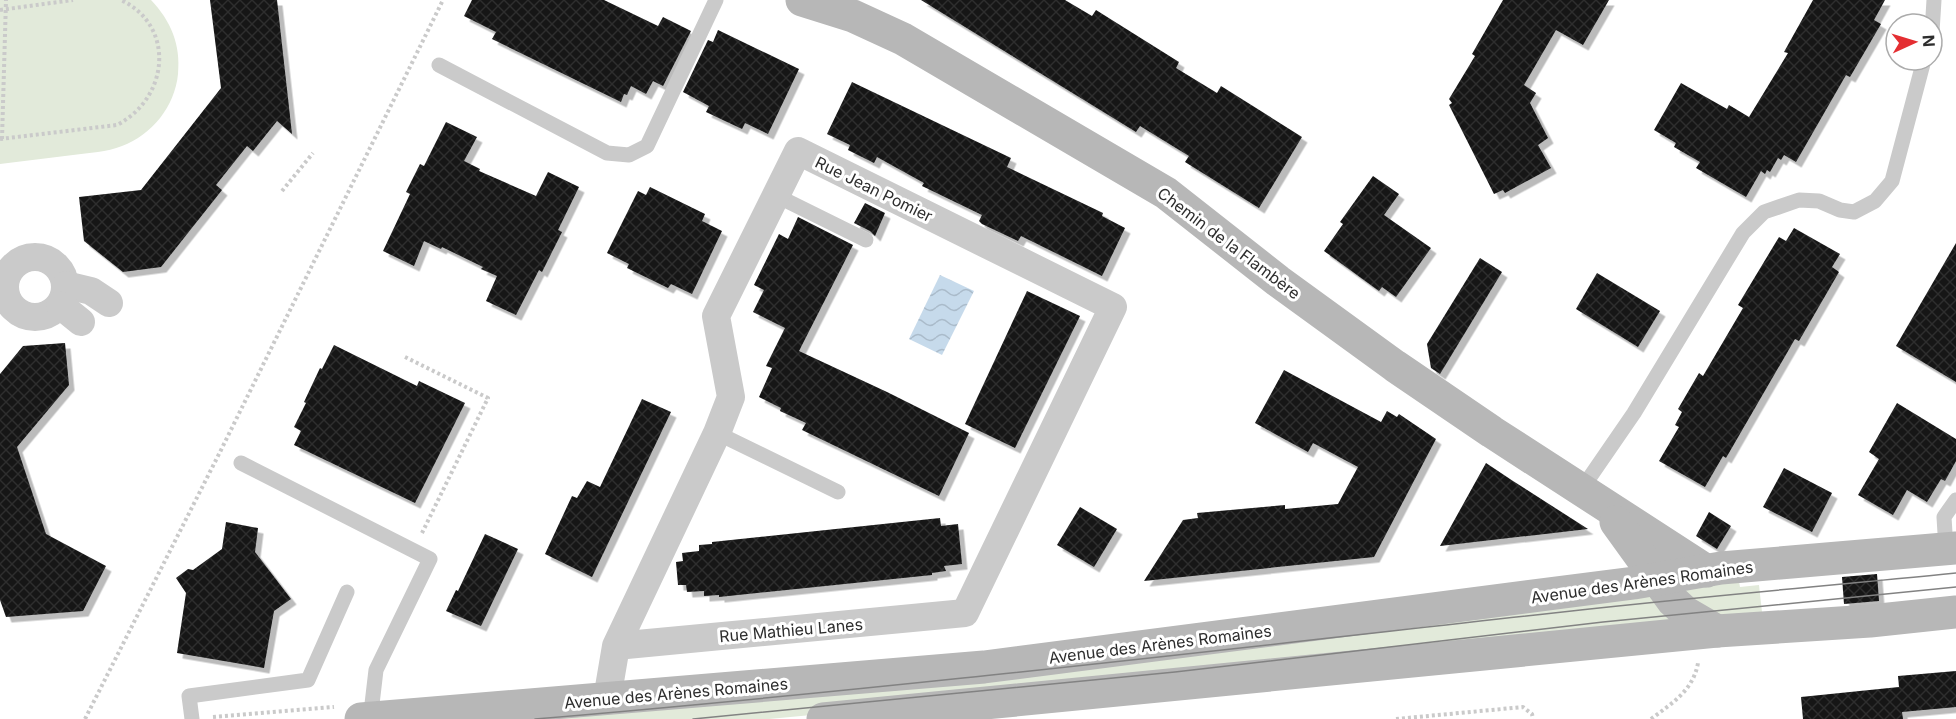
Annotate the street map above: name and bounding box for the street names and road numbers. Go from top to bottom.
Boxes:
street label: Rue Jean Pomier [812,152,936,226]
street label: Chemin de la Flambère [1154,183,1304,303]
street label: Avenue des Arènes Romaines [1530,556,1754,608]
street label: Rue Mathieu Lanes [718,614,864,646]
street label: Avenue des Arènes Romaines [1047,620,1273,668]
street label: Avenue des Arènes Romaines [563,673,789,713]

